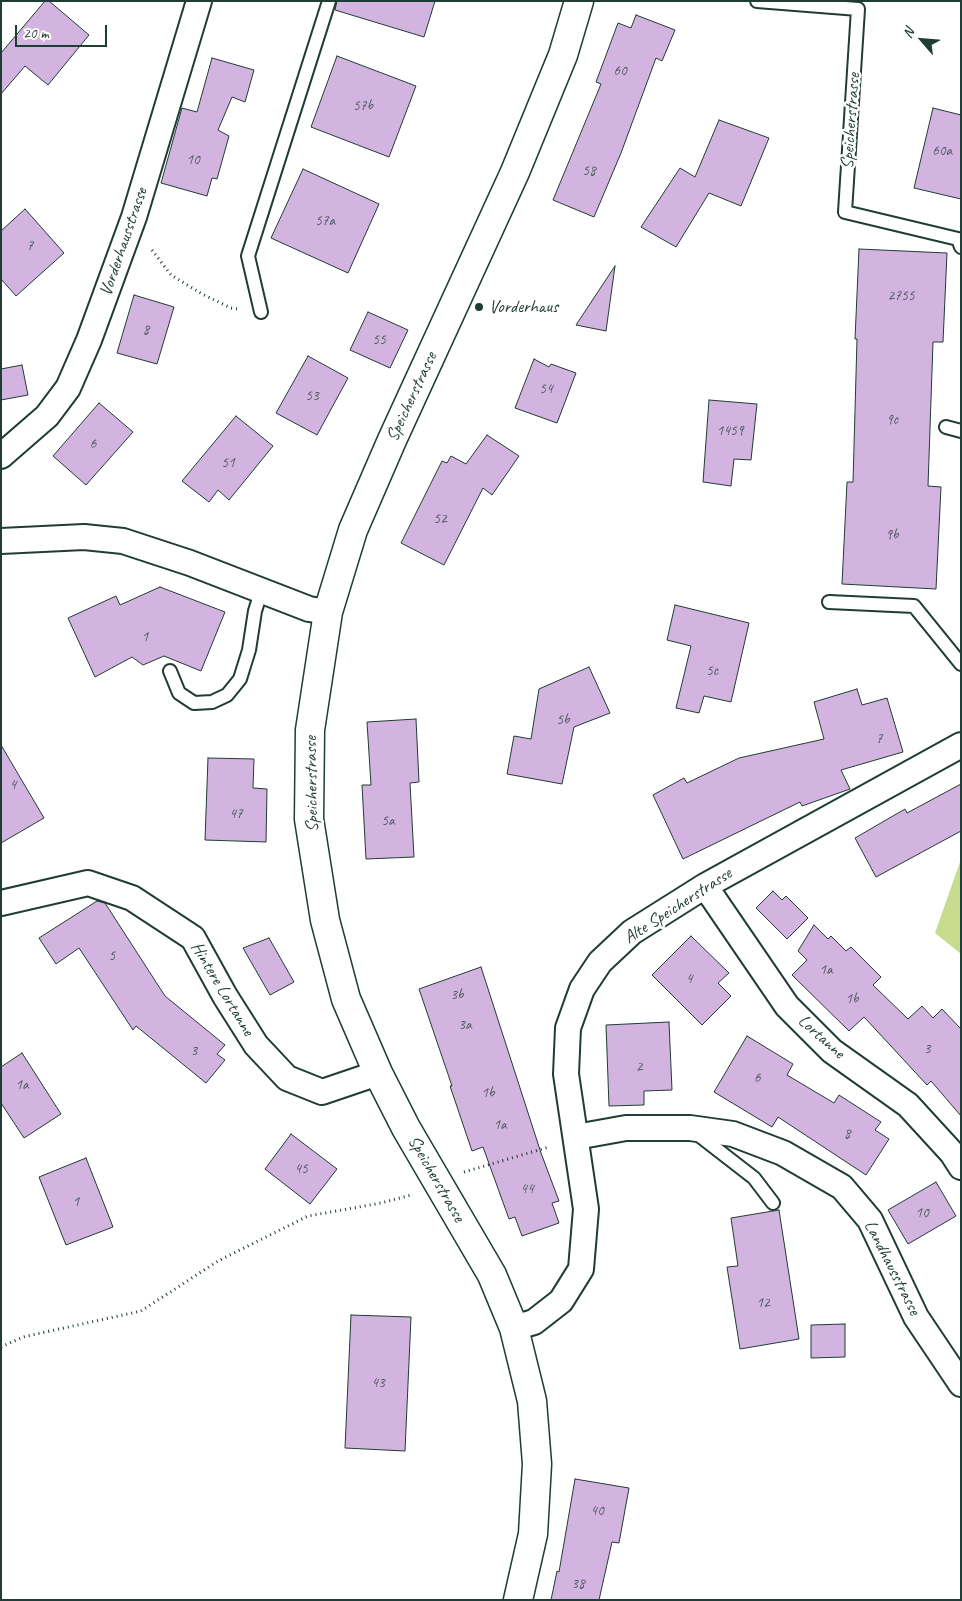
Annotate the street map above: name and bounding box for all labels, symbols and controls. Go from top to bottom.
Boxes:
scale bar [18,15,110,47]
north arrow [897,15,947,65]
text: 20 m [23,24,49,43]
text: N [899,25,918,41]
house number: 60 [613,62,627,80]
street label: Speicherstrasse [837,72,865,170]
house number: 57b [353,97,373,115]
house number: 60a [932,142,952,160]
house number: 10 [186,151,200,169]
house number: 58 [582,162,596,180]
street label: Vorderhausstrasse [95,185,153,299]
house number: 57a [315,212,335,230]
house number: 7 [27,237,33,255]
house number: 2755 [888,287,914,305]
place label: Vorderhaus [489,296,558,318]
marker: Vorderhaus [473,301,485,313]
house number: 8 [143,321,149,339]
house number: 55 [372,331,386,349]
street label: Speicherstrasse [382,349,442,445]
house number: 54 [539,380,553,398]
house number: 53 [305,387,319,405]
house number: 9c [886,411,898,429]
house number: 1459 [717,422,743,440]
house number: 6 [90,435,96,453]
house number: 51 [221,454,235,472]
house number: 52 [433,510,447,528]
house number: 9b [885,526,899,544]
house number: 1 [142,628,148,646]
house number: 5c [706,662,718,680]
house number: 5b [556,711,570,729]
house number: 7 [876,730,882,748]
street label: Speicherstrasse [300,736,324,832]
house number: 4 [10,776,16,794]
house number: 47 [229,805,243,823]
house number: 5a [381,812,395,830]
street label: Alte Speicherstrasse [620,863,736,949]
street label: Hintere Lortanne [185,938,259,1040]
house number: 5 [109,947,115,965]
house number: 1a [819,961,833,979]
house number: 4 [686,970,692,988]
house number: 3b [450,986,464,1004]
house number: 1b [845,990,859,1008]
street label: Lortanne [793,1010,849,1064]
house number: 3a [458,1016,472,1034]
house number: 3 [924,1040,930,1058]
house number: 3 [191,1042,197,1060]
house number: 2 [636,1058,642,1076]
house number: 6 [754,1069,760,1087]
house number: 1a [15,1076,29,1094]
house number: 1b [481,1084,495,1102]
house number: 1a [493,1116,507,1134]
house number: 8 [844,1125,850,1143]
street label: Speicherstrasse [403,1132,469,1226]
house number: 45 [294,1160,308,1178]
house number: 44 [520,1180,534,1198]
house number: 1 [73,1193,79,1211]
house number: 10 [915,1204,929,1222]
street label: Landhausstrasse [859,1217,925,1319]
house number: 12 [756,1294,770,1312]
house number: 43 [371,1374,385,1392]
house number: 40 [590,1502,604,1520]
house number: 38 [571,1575,585,1593]

